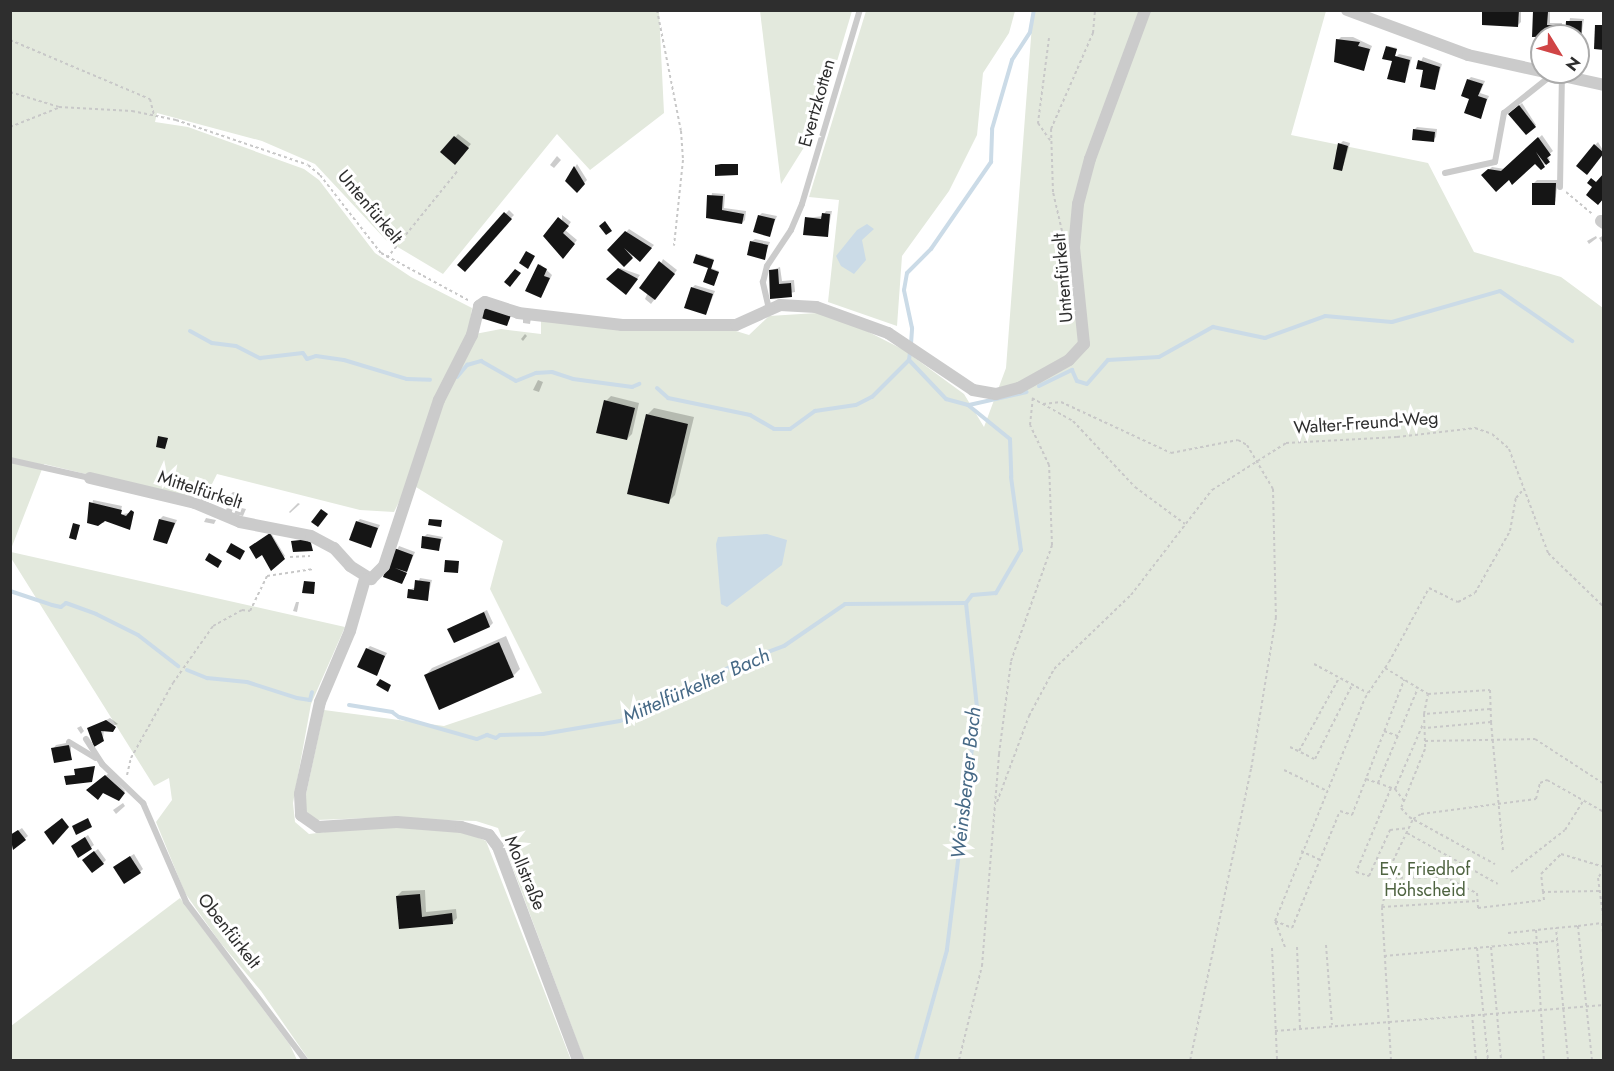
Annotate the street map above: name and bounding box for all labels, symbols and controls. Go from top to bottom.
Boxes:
north arrow [1530,24,1590,84]
text: N [1560,52,1586,76]
street label: Evertzkotten [794,57,840,149]
street label: Untenfürkelt [333,166,407,248]
street label: Untenfürkelt [1048,232,1078,324]
street label: Walter-Freund-Weg [1293,407,1439,439]
street label: Mittelfürkelt [155,466,245,514]
water label: Mittelfürkelter Bach [619,643,773,729]
water label: Weinsberger Bach [946,706,986,860]
street label: Mollstraße [500,833,550,913]
park label: Ev. Friedhof Höhscheid [1380,859,1470,902]
street label: Obenfürkelt [193,889,265,973]

